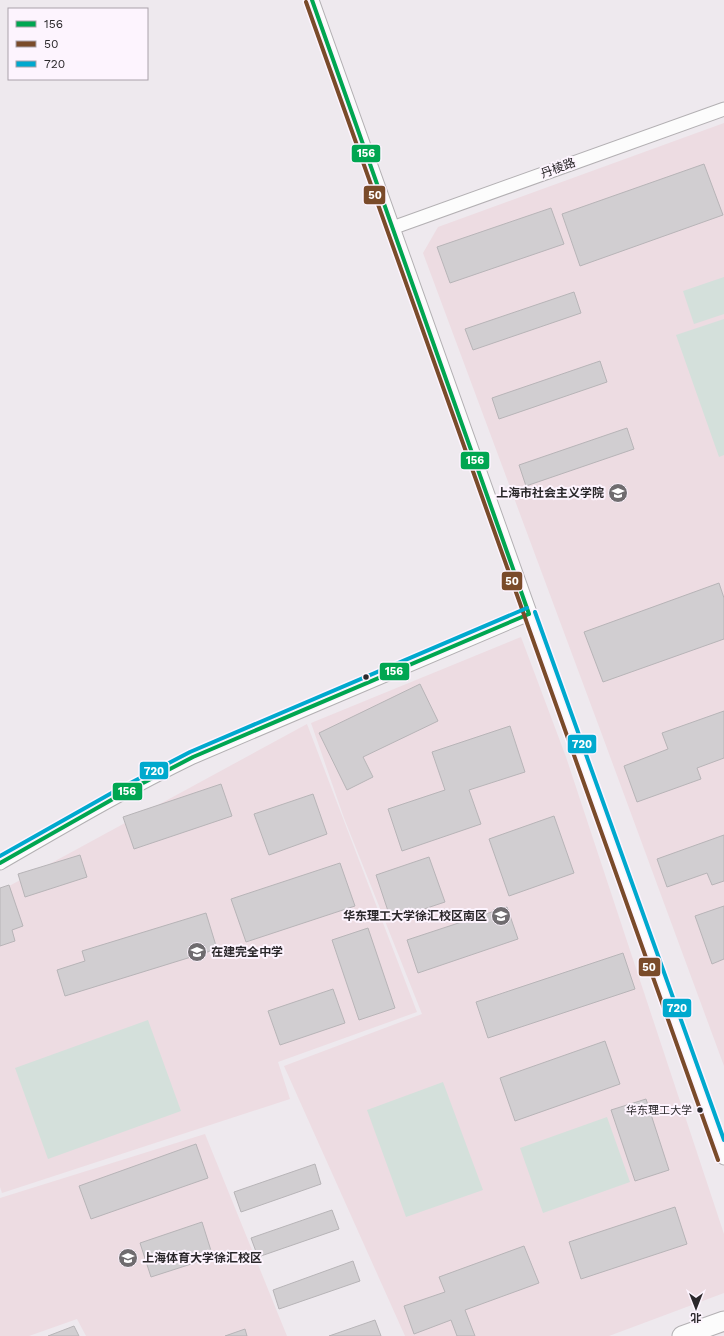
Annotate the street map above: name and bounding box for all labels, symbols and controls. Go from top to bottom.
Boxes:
legend [8,8,148,80]
text: 156 [44,17,63,31]
text: 50 [44,37,58,51]
text: 720 [44,57,65,71]
line badge: 156 [351,144,381,163]
text: 156 [357,147,375,160]
street label: 丹棱路 [539,155,577,181]
line badge: 50 [363,185,386,205]
text: 50 [368,189,382,202]
line badge: 156 [460,451,490,470]
text: 156 [466,454,484,467]
school or university icon: 上海市社会主义学院 [607,482,629,504]
place label: 上海市社会主义学院 [496,486,604,500]
line badge: 50 [501,571,523,591]
text: 50 [505,575,519,588]
line badge: 156 [379,662,410,681]
text: 156 [385,665,403,678]
unlabelled marker [361,672,371,682]
line badge: 720 [567,734,597,754]
text: 720 [572,738,592,751]
line badge: 720 [139,761,169,780]
text: 720 [144,765,164,778]
line badge: 156 [112,782,143,801]
text: 156 [118,785,136,798]
school or university icon: 华东理工大学徐汇校区南区 [490,905,512,927]
place label: 华东理工大学徐汇校区南区 [343,909,487,923]
school or university icon: 在建完全中学 [186,941,208,963]
place label: 在建完全中学 [211,945,283,959]
line badge: 50 [638,957,661,977]
text: 50 [642,961,656,974]
line badge: 720 [662,998,692,1018]
text: 720 [667,1002,687,1015]
place label: 华东理工大学 [626,1104,692,1117]
marker: 华东理工大学 [695,1105,705,1115]
school or university icon: 上海体育大学徐汇校区 [117,1247,139,1269]
place label: 上海体育大学徐汇校区 [142,1251,262,1265]
north arrow [676,1288,716,1328]
text: 北 [691,1311,702,1324]

